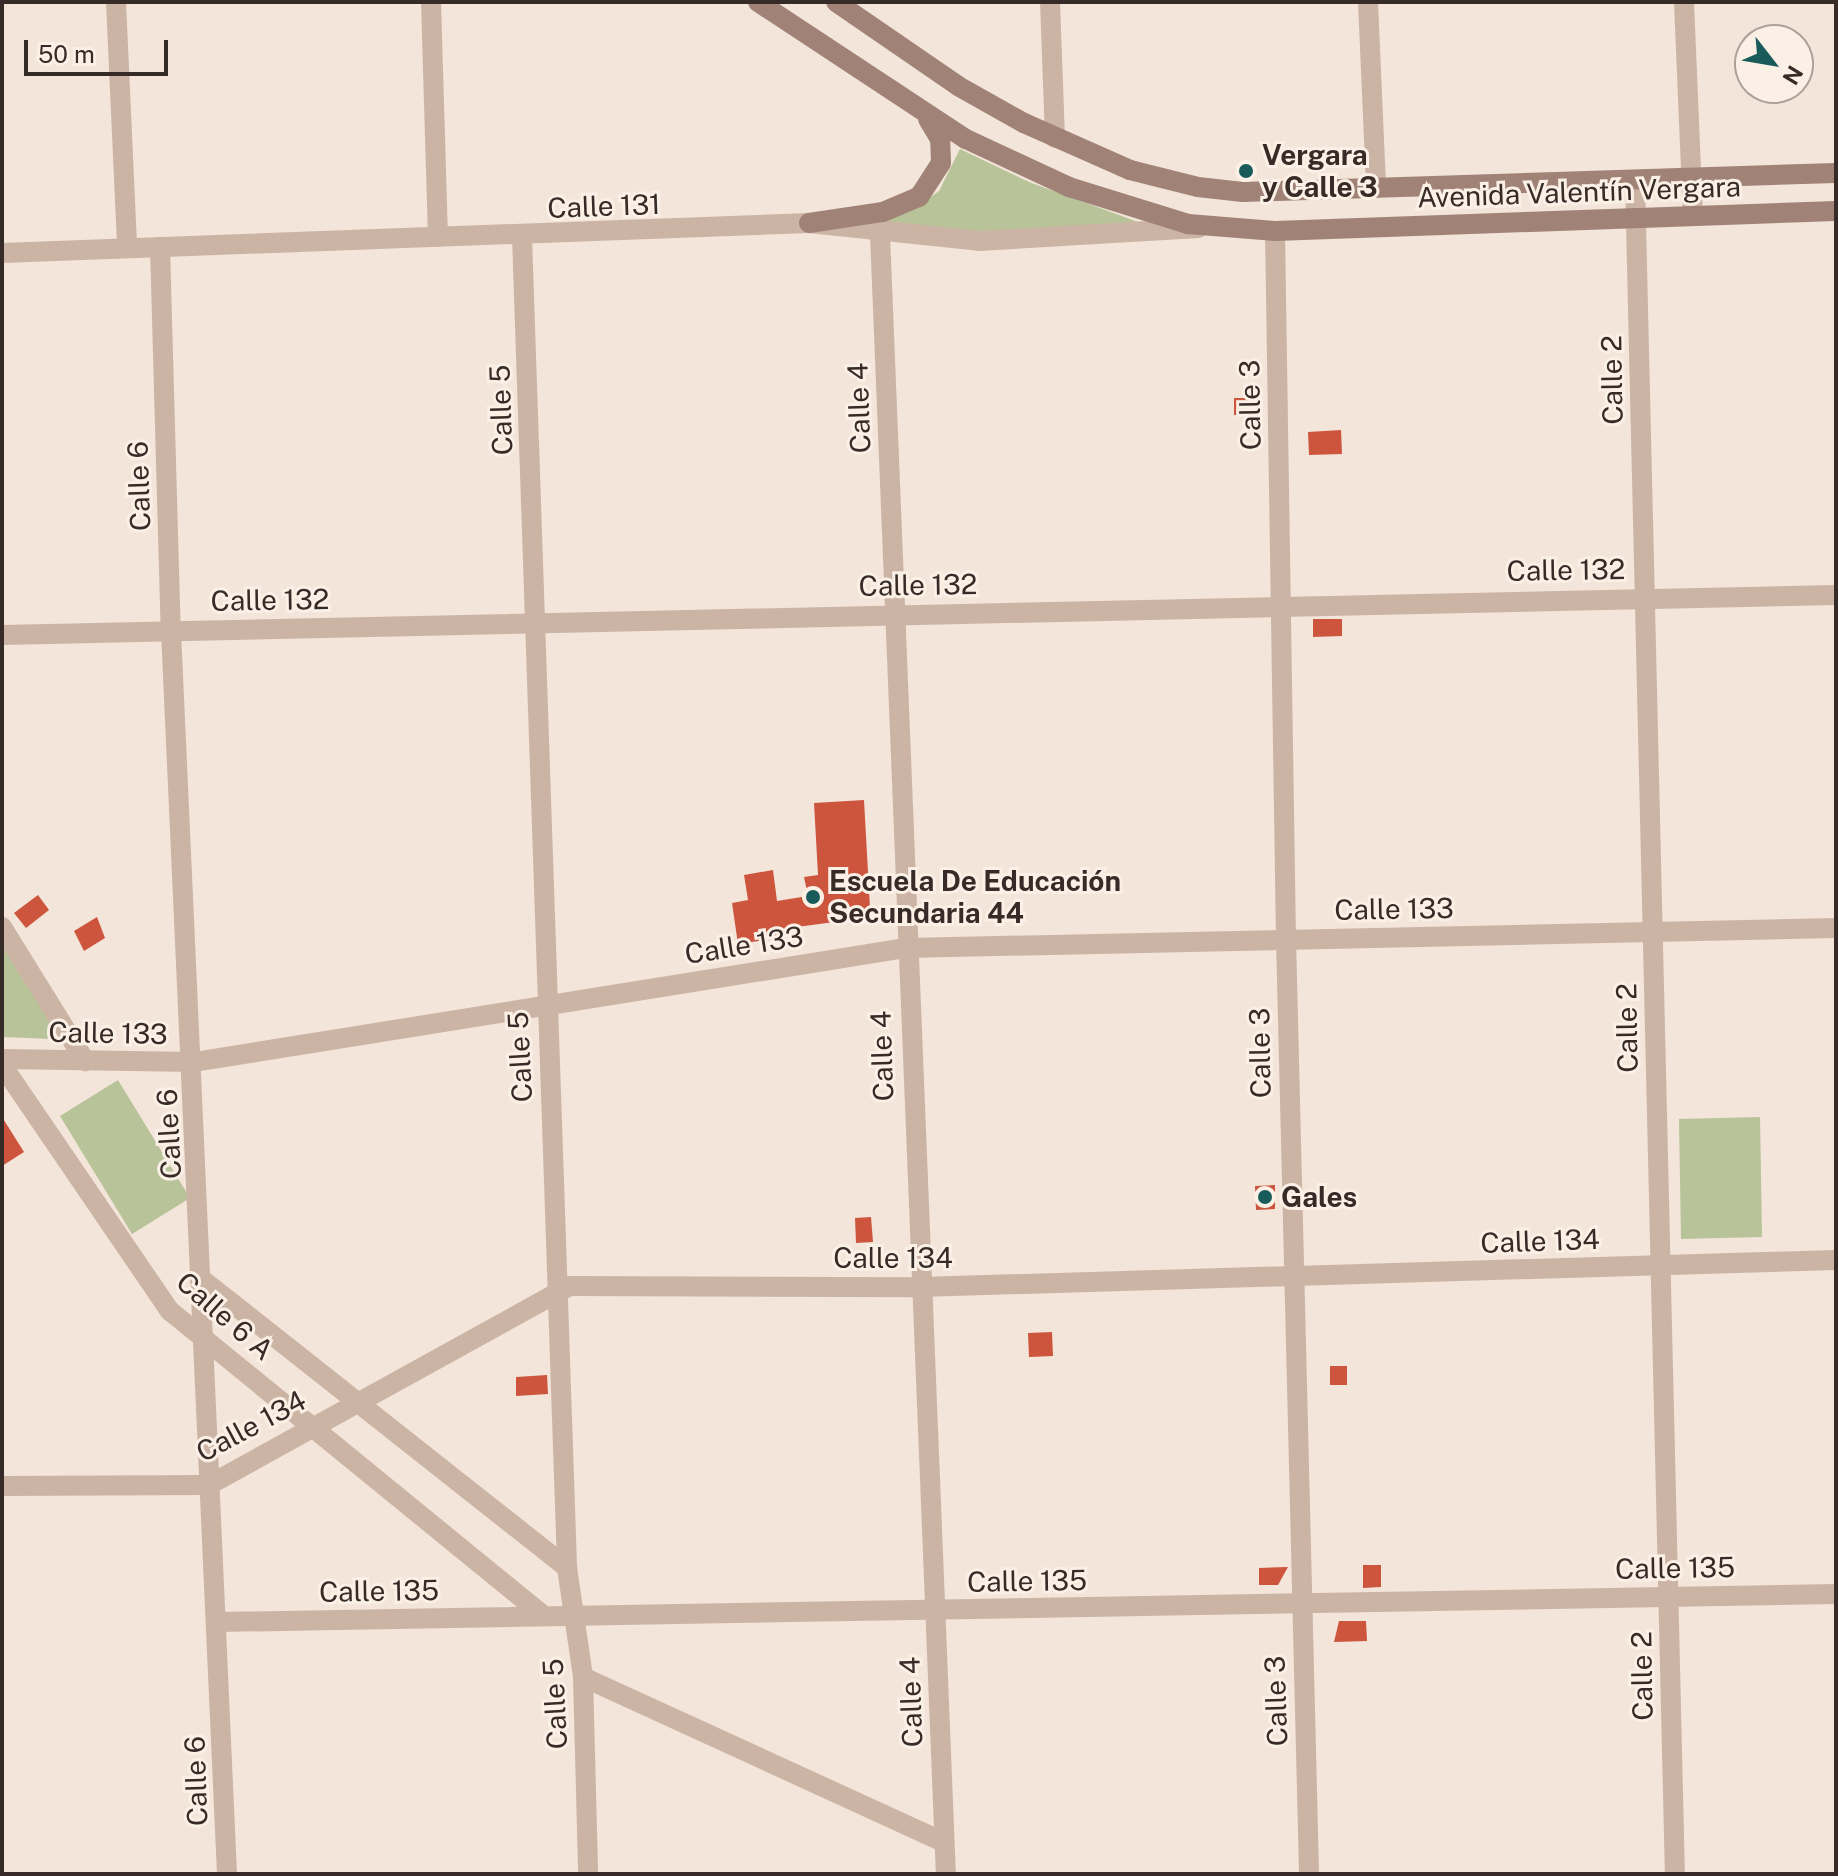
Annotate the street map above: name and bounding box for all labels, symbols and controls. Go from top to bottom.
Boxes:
scale bar [28,24,172,74]
north arrow [1734,24,1814,104]
text: 50 m [38,40,95,68]
text: N [1777,61,1808,89]
place label: Vergara y Calle 3 [1262,138,1378,204]
marker: Vergara y Calle 3 [1237,162,1255,180]
street label: Avenida Valentín Vergara [1416,170,1742,214]
street label: Calle 131 [547,187,661,225]
street label: Calle 2 [1594,335,1630,425]
street label: Calle 3 [1232,359,1268,451]
street label: Calle 4 [841,362,877,454]
street label: Calle 5 [483,364,519,456]
street label: Calle 6 [121,440,157,532]
street label: Calle 132 [1506,552,1626,588]
street label: Calle 132 [858,567,978,603]
street label: Calle 132 [210,582,330,618]
place label: Escuela De Educación Secundaria 44 [829,864,1121,930]
marker: Escuela De Educación Secundaria 44 [804,888,822,906]
street label: Calle 133 [1334,891,1454,927]
street label: Calle 133 [682,919,806,971]
street label: Calle 2 [1609,983,1645,1073]
street label: Calle 3 [1242,1007,1278,1099]
street label: Calle 4 [864,1010,900,1102]
street label: Calle 5 [501,1011,539,1103]
street label: Calle 133 [48,1015,168,1051]
street label: Calle 6 [150,1088,188,1180]
place label: Gales [1281,1180,1357,1214]
marker: Gales [1256,1188,1274,1206]
street label: Calle 134 [1480,1222,1600,1260]
street label: Calle 134 [833,1241,953,1275]
street label: Calle 6 A [170,1265,280,1367]
street label: Calle 134 [190,1383,312,1469]
street label: Calle 135 [1615,1550,1735,1586]
street label: Calle 135 [967,1563,1087,1599]
street label: Calle 135 [319,1573,439,1609]
street label: Calle 2 [1624,1631,1660,1721]
street label: Calle 3 [1258,1655,1294,1747]
street label: Calle 4 [893,1656,929,1748]
street label: Calle 5 [536,1658,574,1750]
street label: Calle 6 [178,1735,214,1827]

